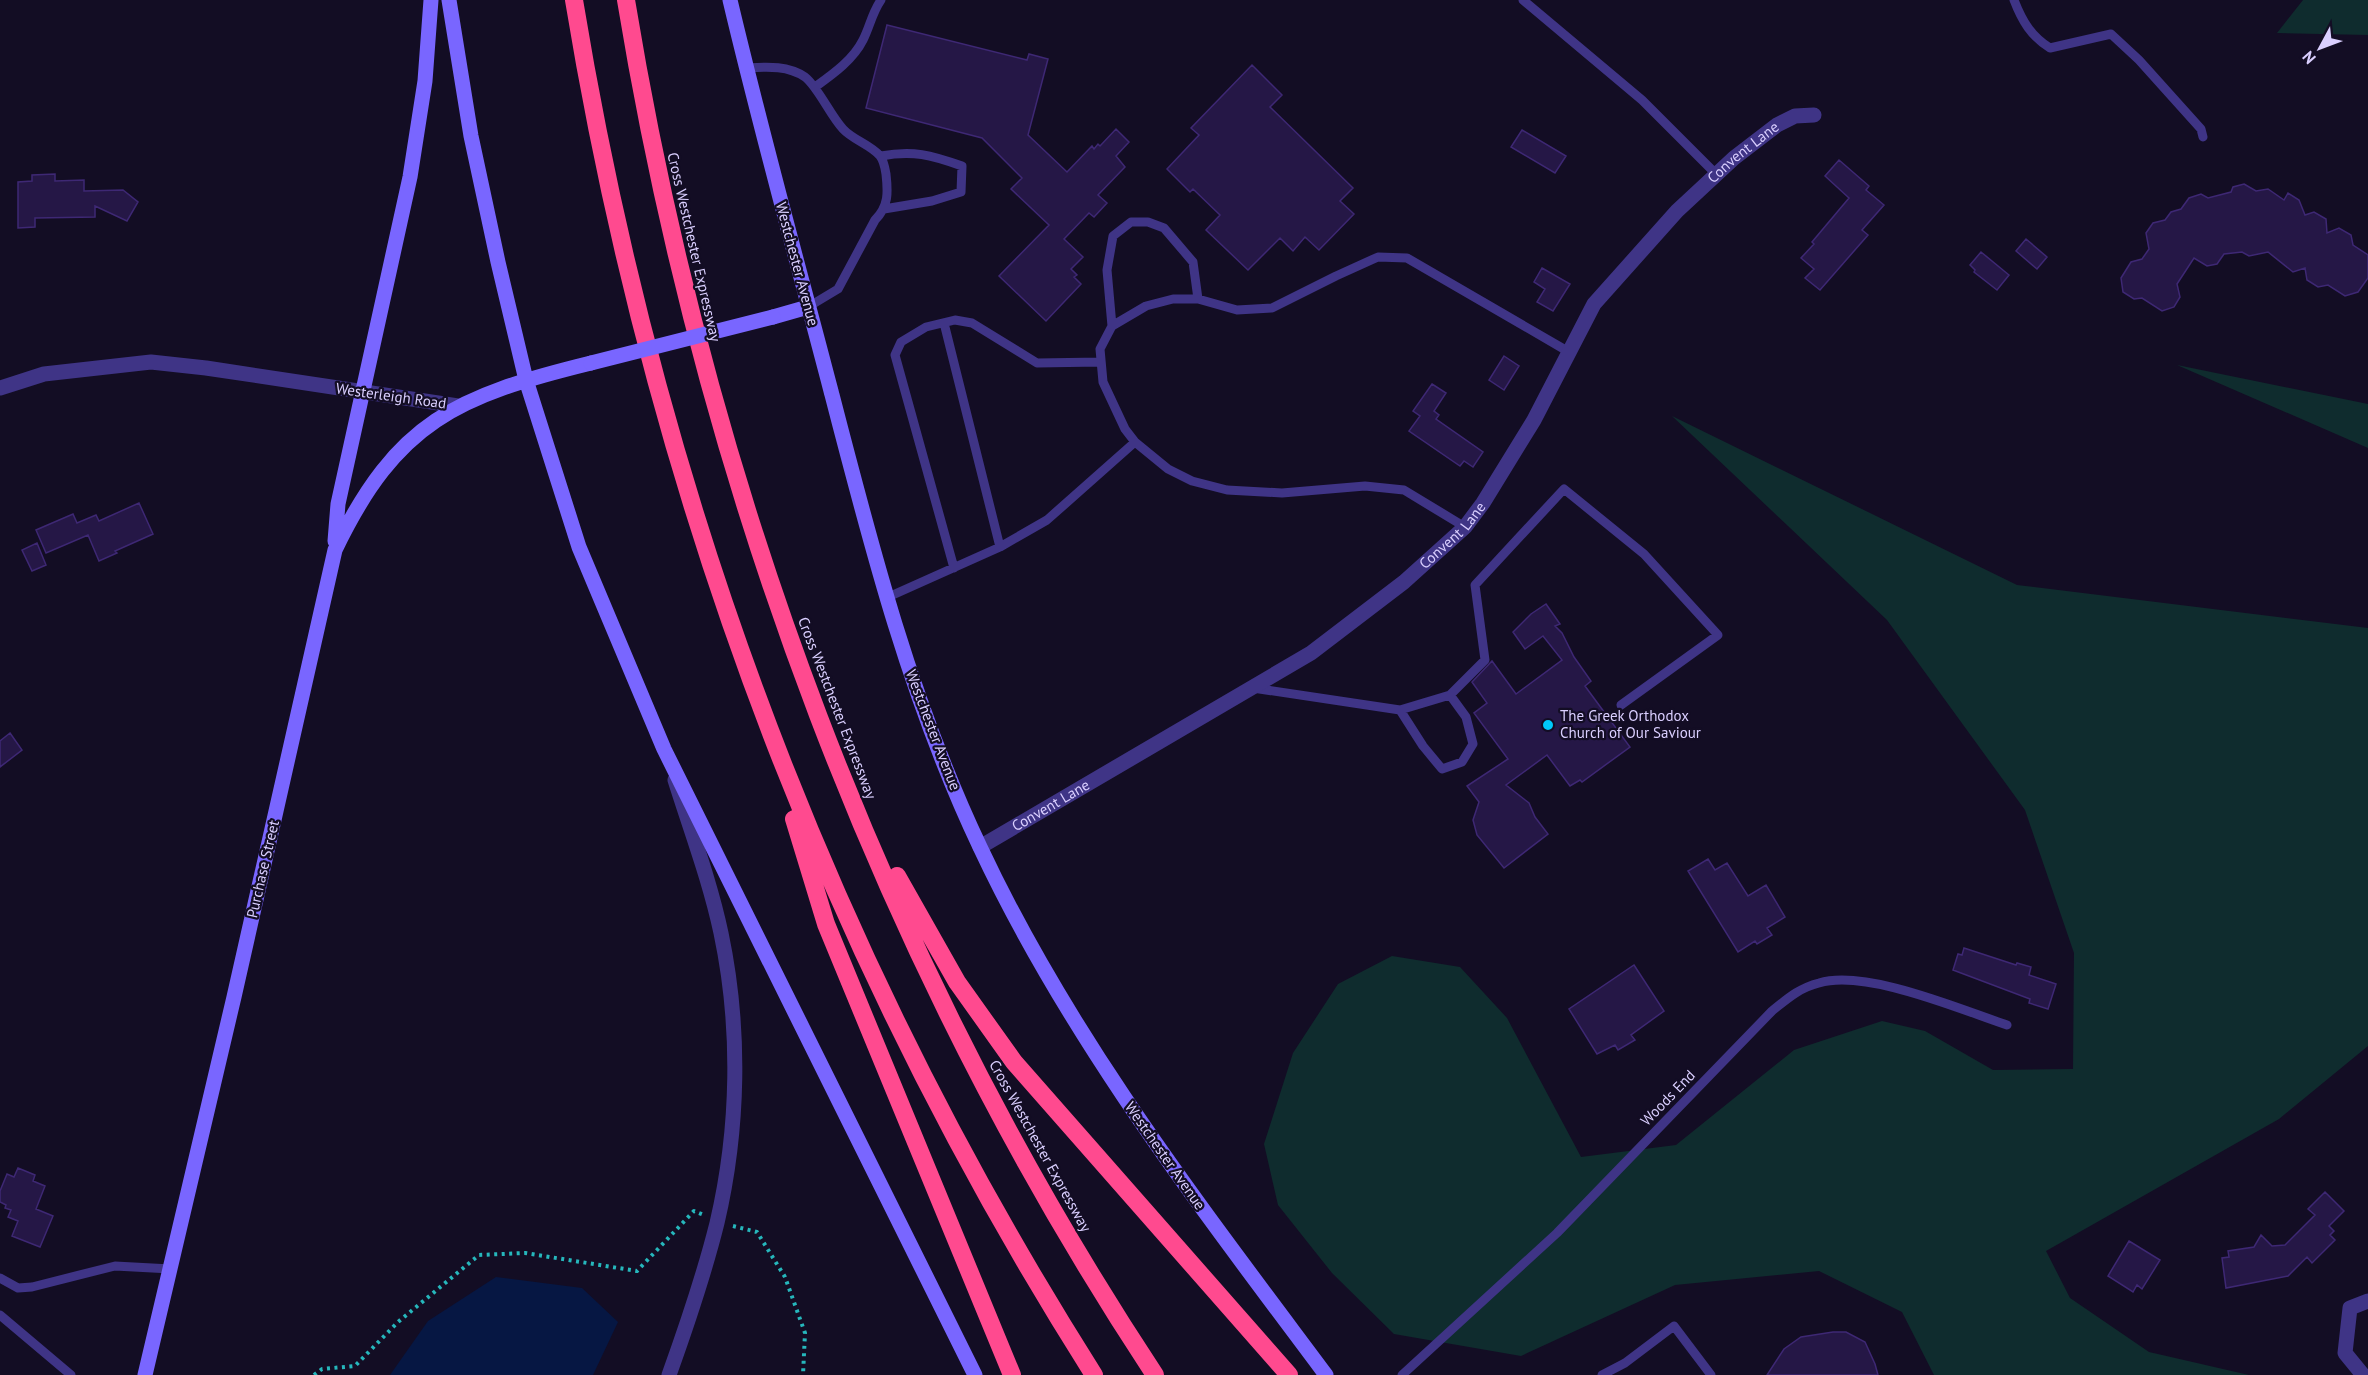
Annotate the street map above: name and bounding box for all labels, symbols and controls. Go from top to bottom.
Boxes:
north arrow [2290,18,2350,78]
text: N [2298,47,2320,68]
street label: Convent Lane [1703,117,1783,187]
street label: Cross Westchester Expressway [663,150,726,343]
street label: Westchester Avenue [772,200,823,328]
street label: Westerleigh Road [335,378,448,413]
street label: Convent Lane [1415,498,1489,573]
street label: Cross Westchester Expressway [794,614,881,802]
street label: Westchester Avenue [902,667,965,793]
place label: The Greek Orthodox Church of Our Saviour [1560,706,1701,742]
marker: The Greek Orthodox Church of Our Saviour [1541,718,1555,732]
street label: Convent Lane [1008,775,1093,835]
street label: Purchase Street [242,818,283,920]
street label: Cross Westchester Expressway [985,1056,1096,1235]
street label: Woods End [1636,1066,1699,1130]
street label: Westchester Avenue [1121,1098,1210,1213]

